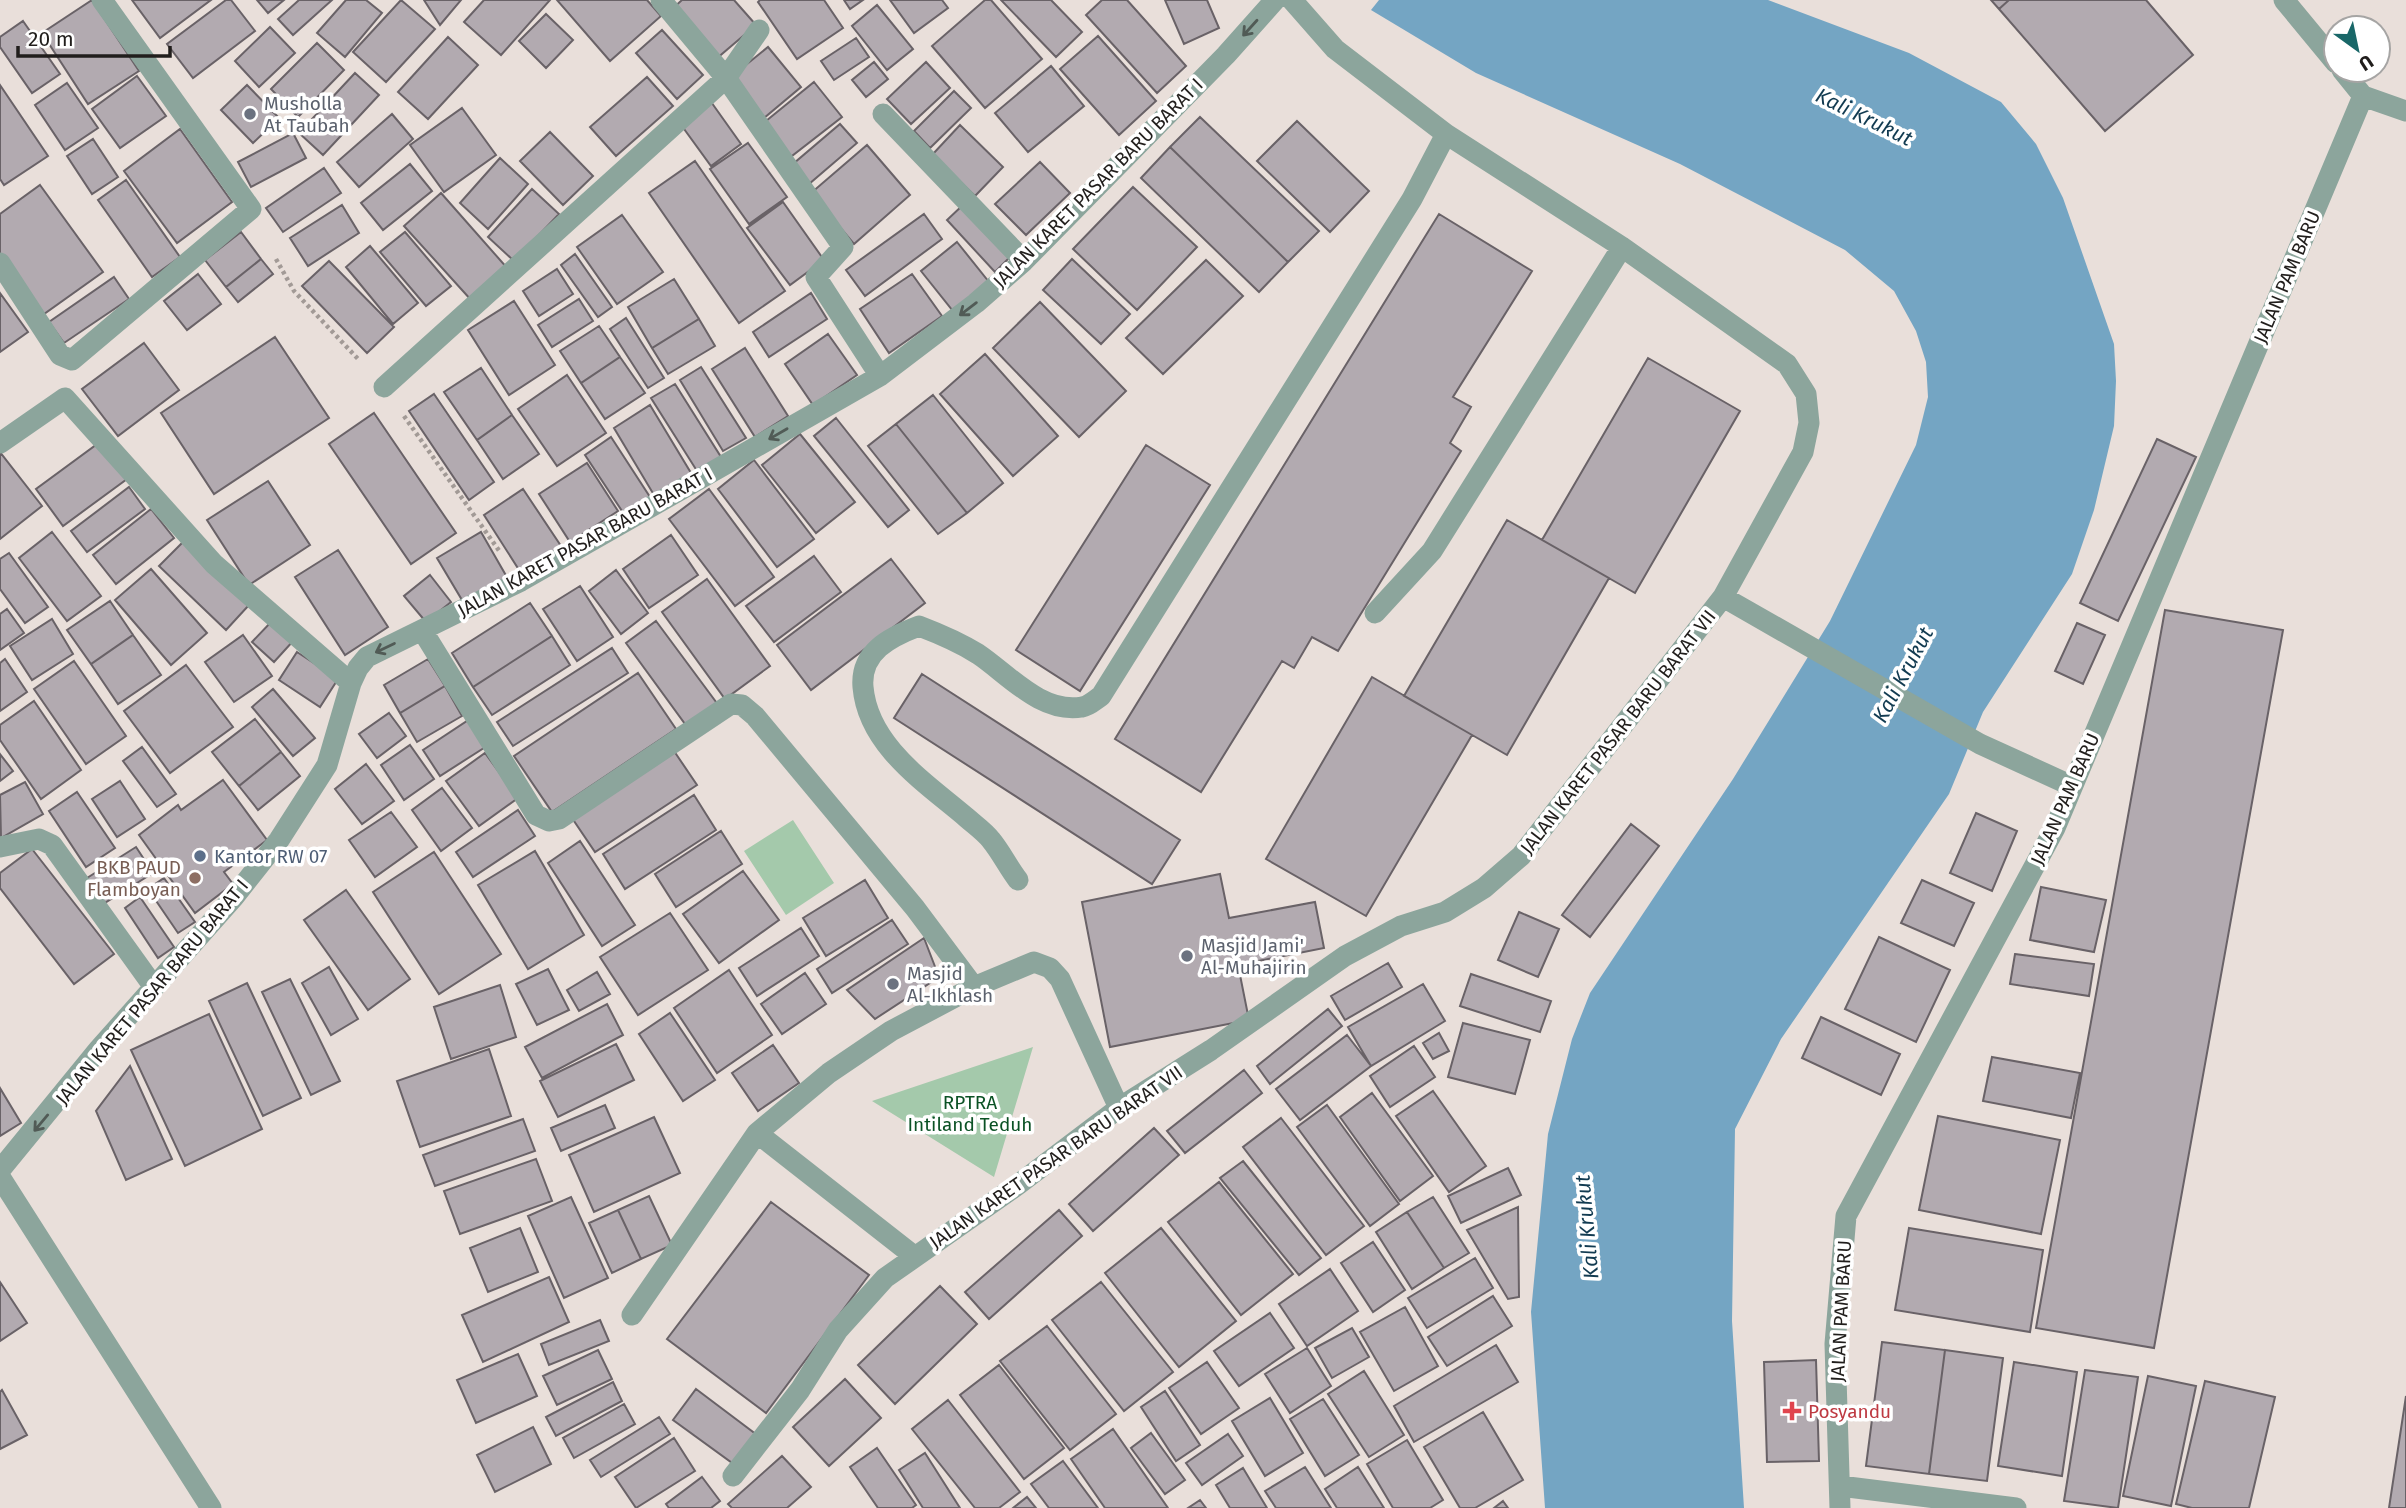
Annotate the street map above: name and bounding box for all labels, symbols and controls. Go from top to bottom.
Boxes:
scale bar [18,14,170,58]
north arrow [2322,14,2392,84]
one-way arrow [1242,18,1258,36]
text: 20 m [28,26,74,52]
text: U [2355,50,2377,76]
street label: JALAN KARET PASAR BARU BARAT I [988,73,1208,293]
water label: Kali Krukut [1811,82,1917,152]
place label: Musholla At Taubah [264,92,350,137]
marker: Musholla At Taubah [242,106,258,122]
street label: JALAN PAM BARU [2249,207,2325,347]
one-way arrow [959,302,978,317]
one-way arrow [768,428,789,441]
street label: JALAN KARET PASAR BARU BARAT I [454,462,716,622]
street label: JALAN KARET PASAR BARU BARAT VII [1515,605,1721,859]
water label: Kali Krukut [1867,622,1939,727]
one-way arrow [375,642,396,655]
street label: JALAN PAM BARU [2026,729,2104,869]
place label: Kantor RW 07 [214,845,327,868]
marker: Kantor RW 07 [192,848,208,864]
place label: BKB PAUD Flamboyan [87,856,181,901]
marker: BKB PAUD Flamboyan [187,870,203,886]
street label: JALAN KARET PASAR BARU BARAT I [51,874,253,1110]
place label: Masjid Jami' Al-Muhajirin [1201,934,1307,979]
marker: Masjid Jami' Al-Muhajirin [1179,948,1195,964]
place label: Masjid Al-Ikhlash [907,962,993,1007]
marker: Masjid Al-Ikhlash [885,976,901,992]
street label: JALAN KARET PASAR BARU BARAT VII [925,1060,1187,1254]
park label: RPTRA Intiland Teduh [908,1091,1032,1136]
one-way arrow [33,1113,48,1131]
water label: Kali Krukut [1569,1173,1605,1280]
street label: JALAN PAM BARU [1826,1240,1856,1382]
place label: Posyandu [1808,1400,1891,1423]
marker: Posyandu [1782,1401,1802,1421]

